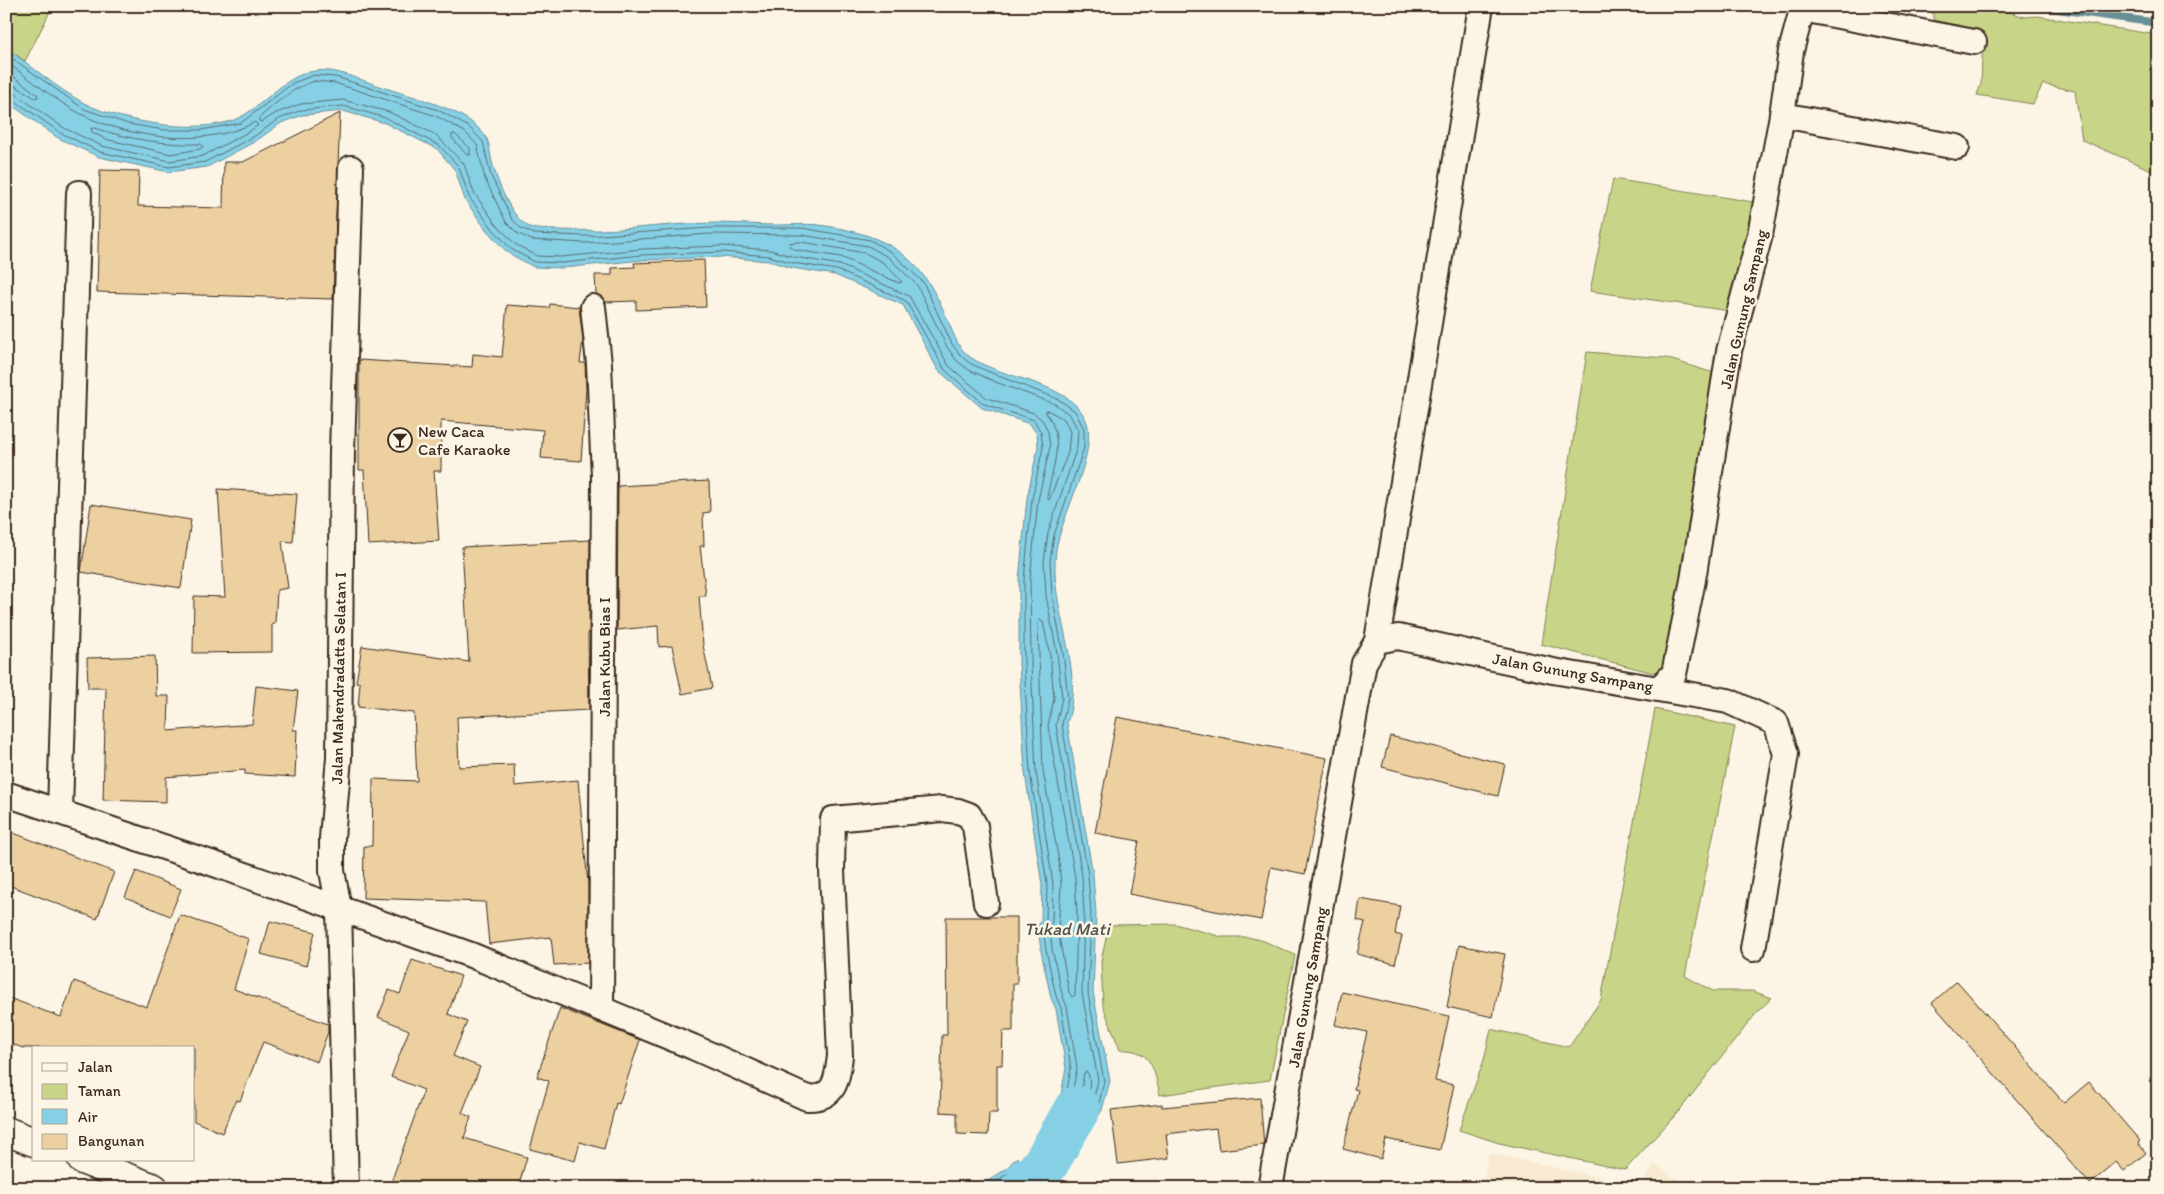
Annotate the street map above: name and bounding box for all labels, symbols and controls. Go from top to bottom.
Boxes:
street label: Jalan Gunung Sampang [1716,227,1771,391]
place label: New Caca Cafe Karaoke [418,422,511,459]
bar icon: New Caca Cafe Karaoke [387,427,413,453]
street label: Jalan Mahendradatta Selatan I [327,572,350,784]
street label: Jalan Kubu Bias I [595,597,614,717]
street label: Jalan Gunung Sampang [1491,649,1656,696]
street label: Jalan Gunung Sampang [1284,904,1331,1069]
water label: Tukad Mati [1024,918,1112,940]
legend [32,1046,195,1162]
text: Jalan [78,1058,112,1076]
text: Taman [78,1082,121,1100]
text: Air [78,1108,97,1126]
text: Bangunan [78,1132,145,1150]

